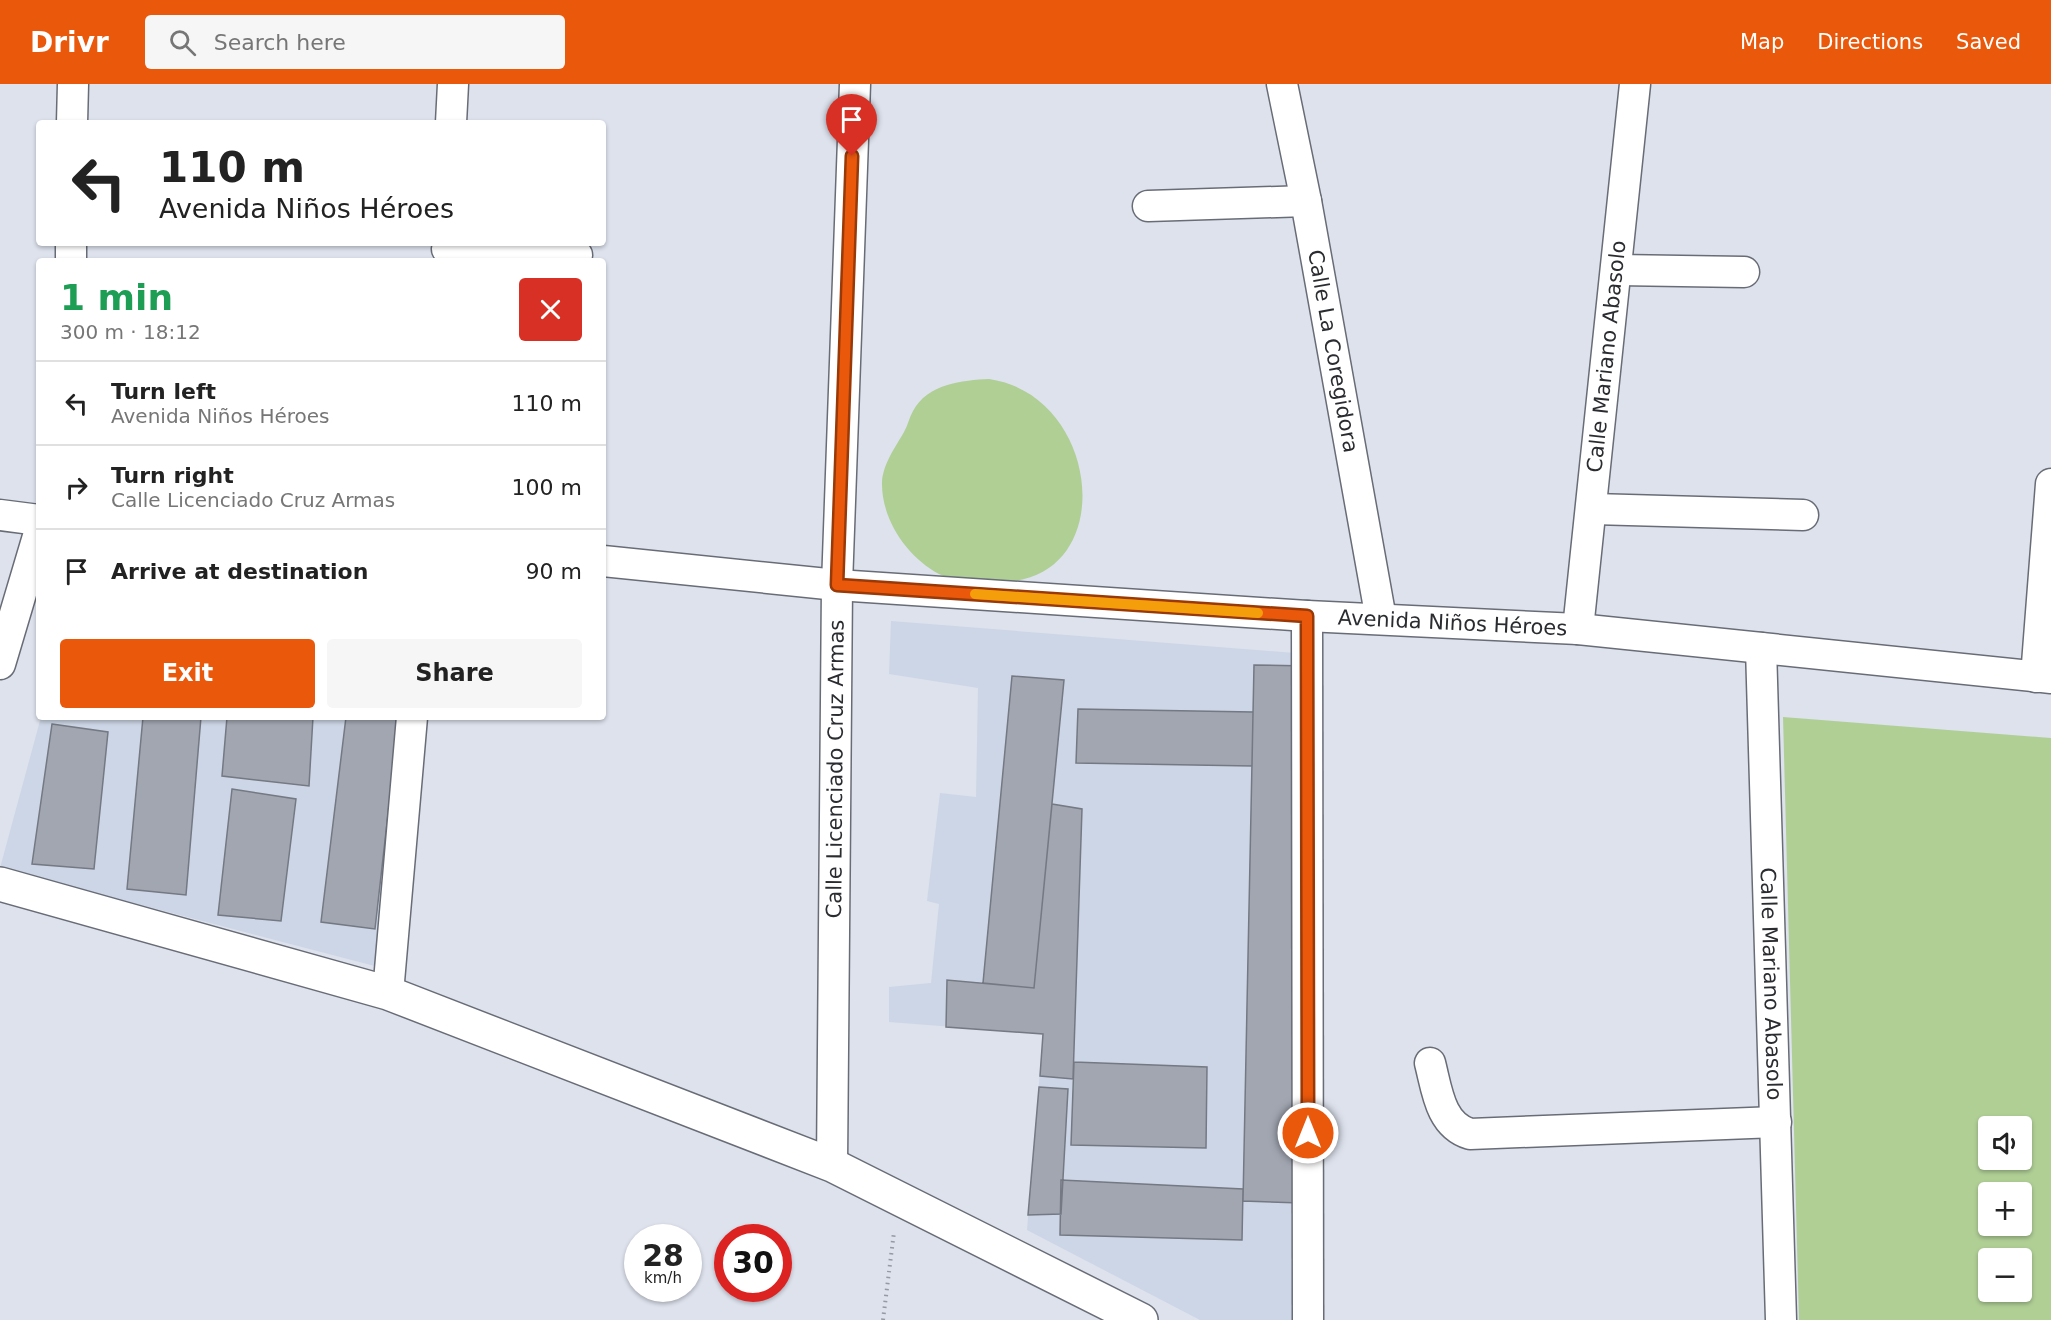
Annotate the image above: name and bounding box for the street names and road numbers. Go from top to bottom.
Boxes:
street label: Calle Mariano Abasolo [1582,239,1631,474]
street label: Calle La Coregidora [1303,248,1363,454]
street label: Avenida Niños Héroes [1337,605,1568,640]
street label: Calle Licenciado Cruz Armas [822,620,849,918]
street label: Calle Mariano Abasolo [1756,867,1786,1101]

